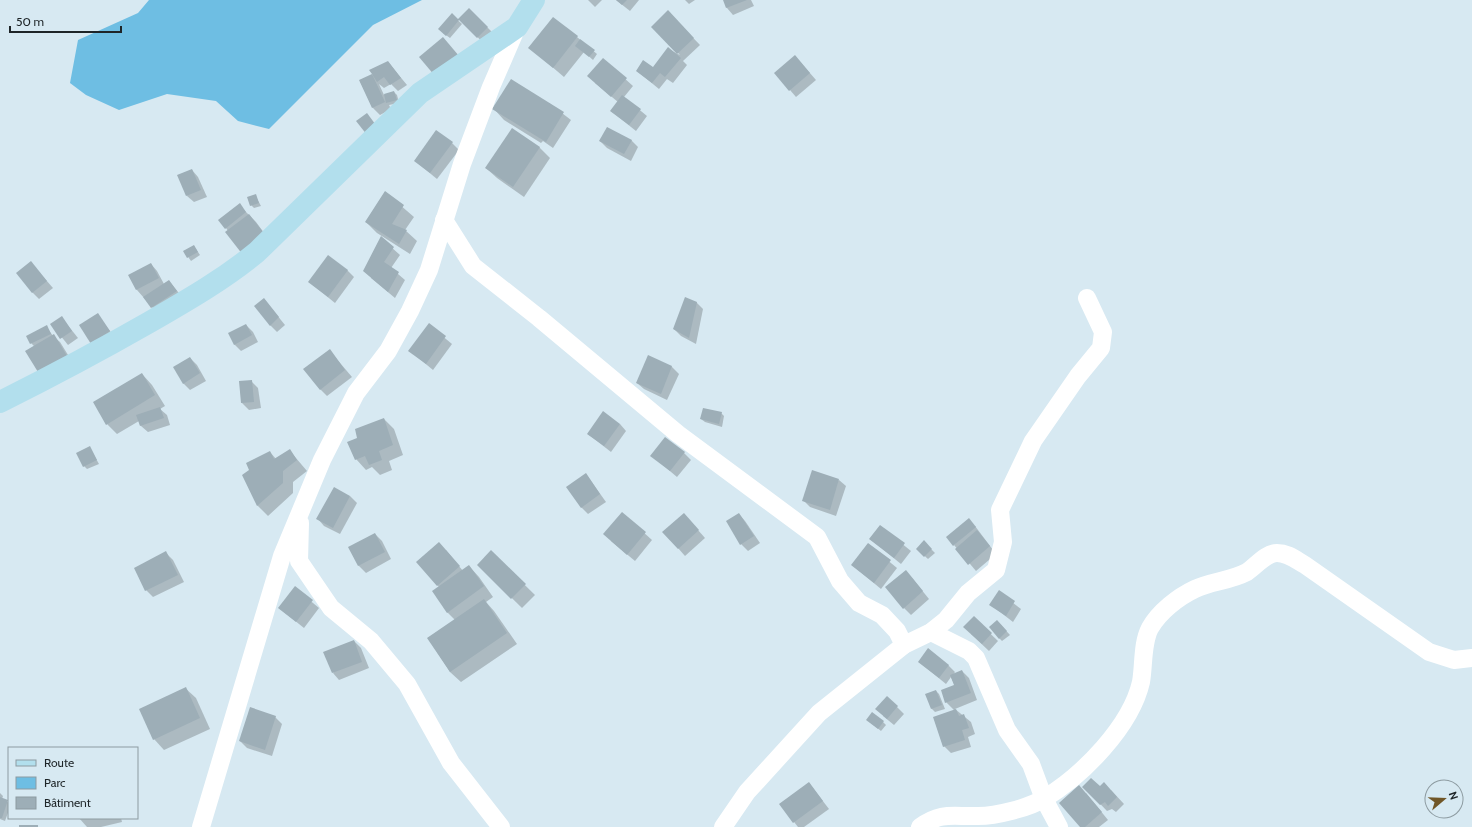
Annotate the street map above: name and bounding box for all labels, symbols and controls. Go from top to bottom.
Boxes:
scale bar [10,8,121,34]
text: 50 m [16,14,44,29]
legend [8,747,138,819]
text: Route [44,755,74,770]
text: Parc [44,775,66,790]
north arrow [1424,779,1464,819]
text: N [1446,790,1461,802]
text: Bâtiment [44,795,91,810]

